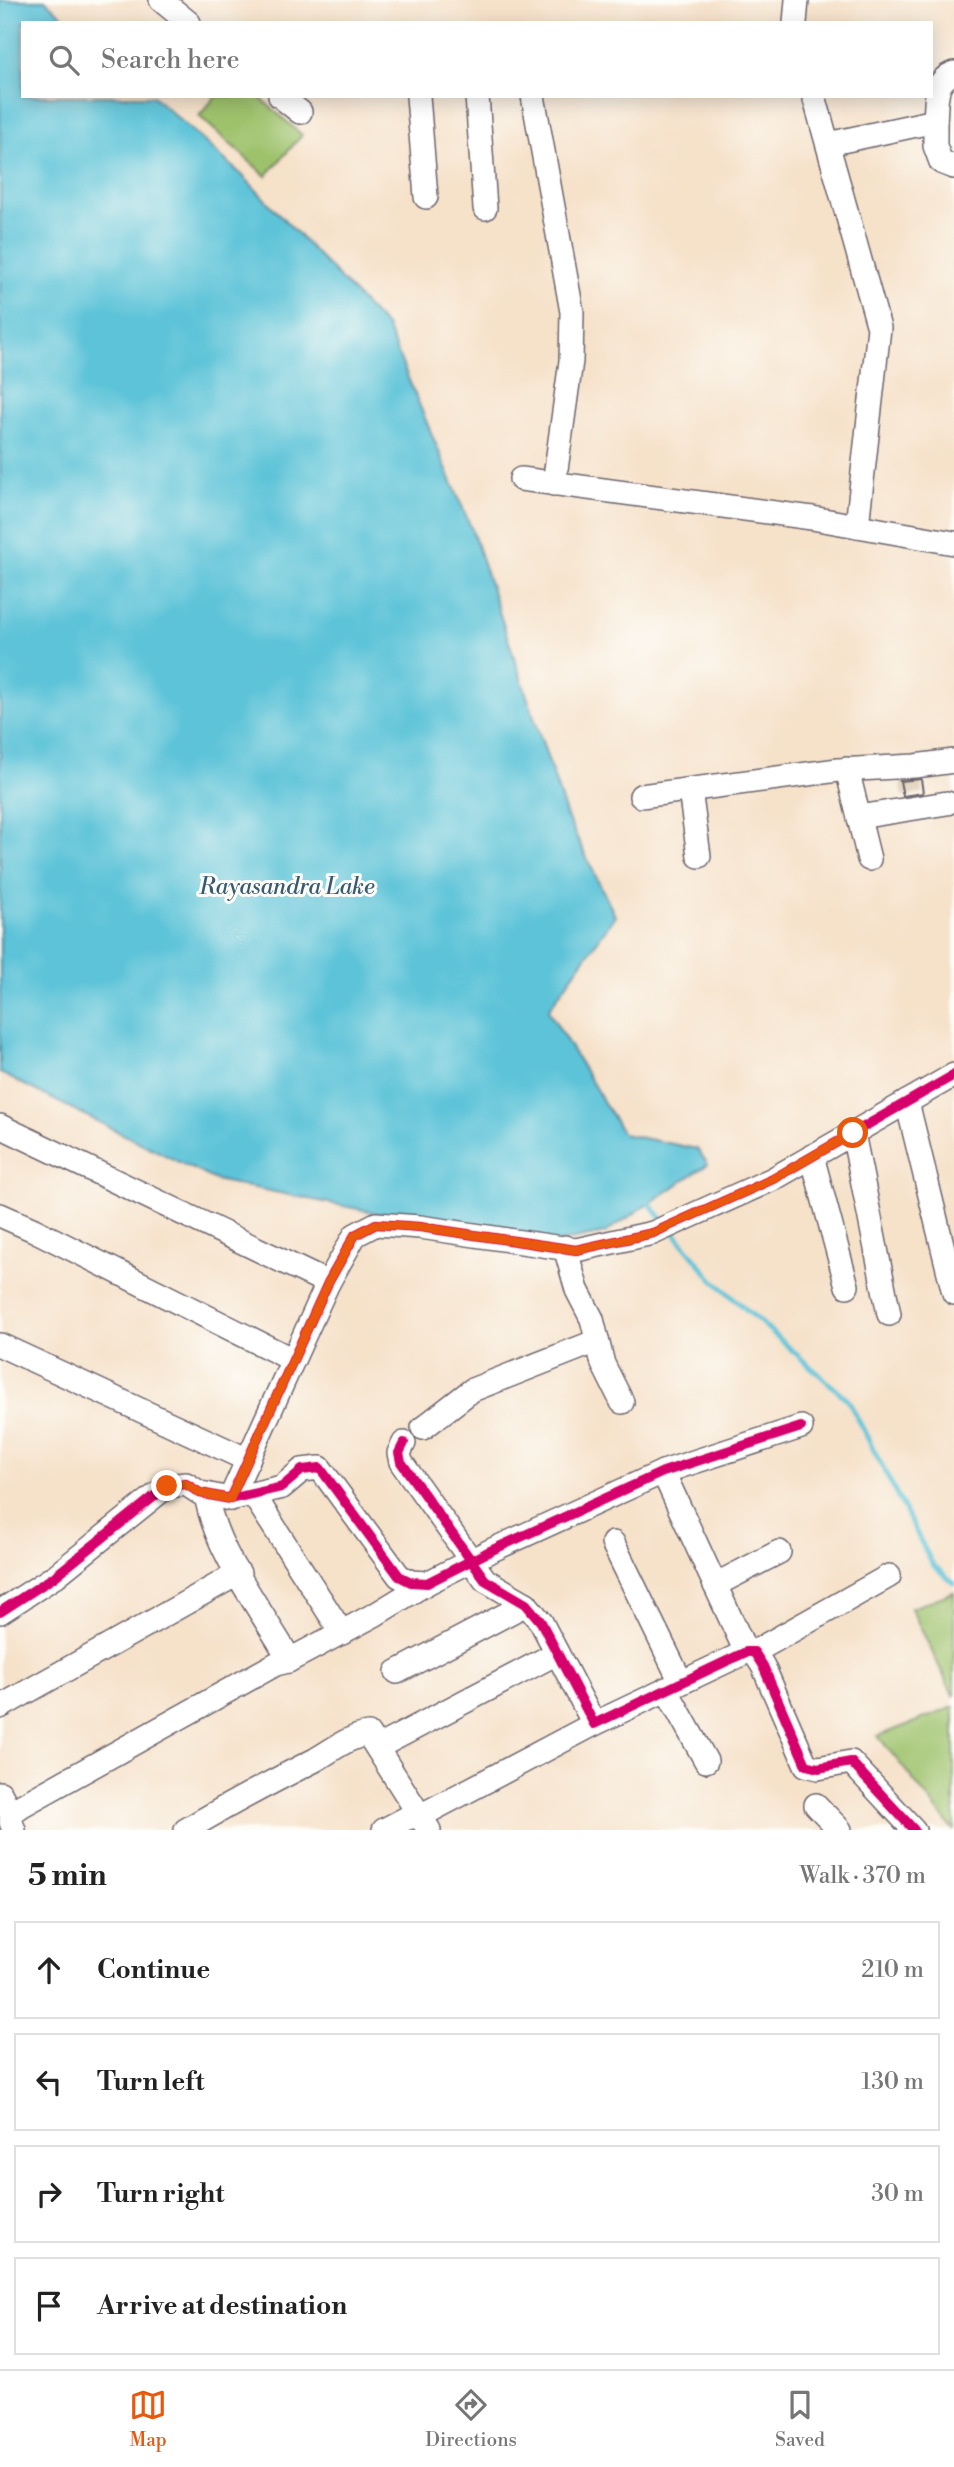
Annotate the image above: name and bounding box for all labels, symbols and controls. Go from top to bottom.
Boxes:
search box [21,21,933,98]
icon: search [45,41,83,79]
text: Search here [101,44,240,76]
water label: Rayasandra Lake [198,873,375,901]
route start [837,1117,868,1148]
route end [151,1470,182,1501]
text: 5 min [28,1857,107,1895]
text: Walk · 370 m [799,1862,926,1890]
icon: ahead [30,1951,68,1989]
text: Continue [97,1954,210,1986]
text: 210 m [861,1956,924,1984]
icon: left [30,2063,68,2101]
text: Turn left [97,2066,205,2098]
text: 130 m [861,2068,924,2096]
icon: right [30,2175,68,2213]
text: Turn right [97,2178,225,2210]
text: 30 m [871,2180,924,2208]
icon: arrive [30,2287,68,2325]
text: Arrive at destination [97,2290,347,2322]
tab: Map [129,2386,167,2452]
tab: Directions [425,2386,517,2452]
tab: Saved [775,2386,825,2452]

